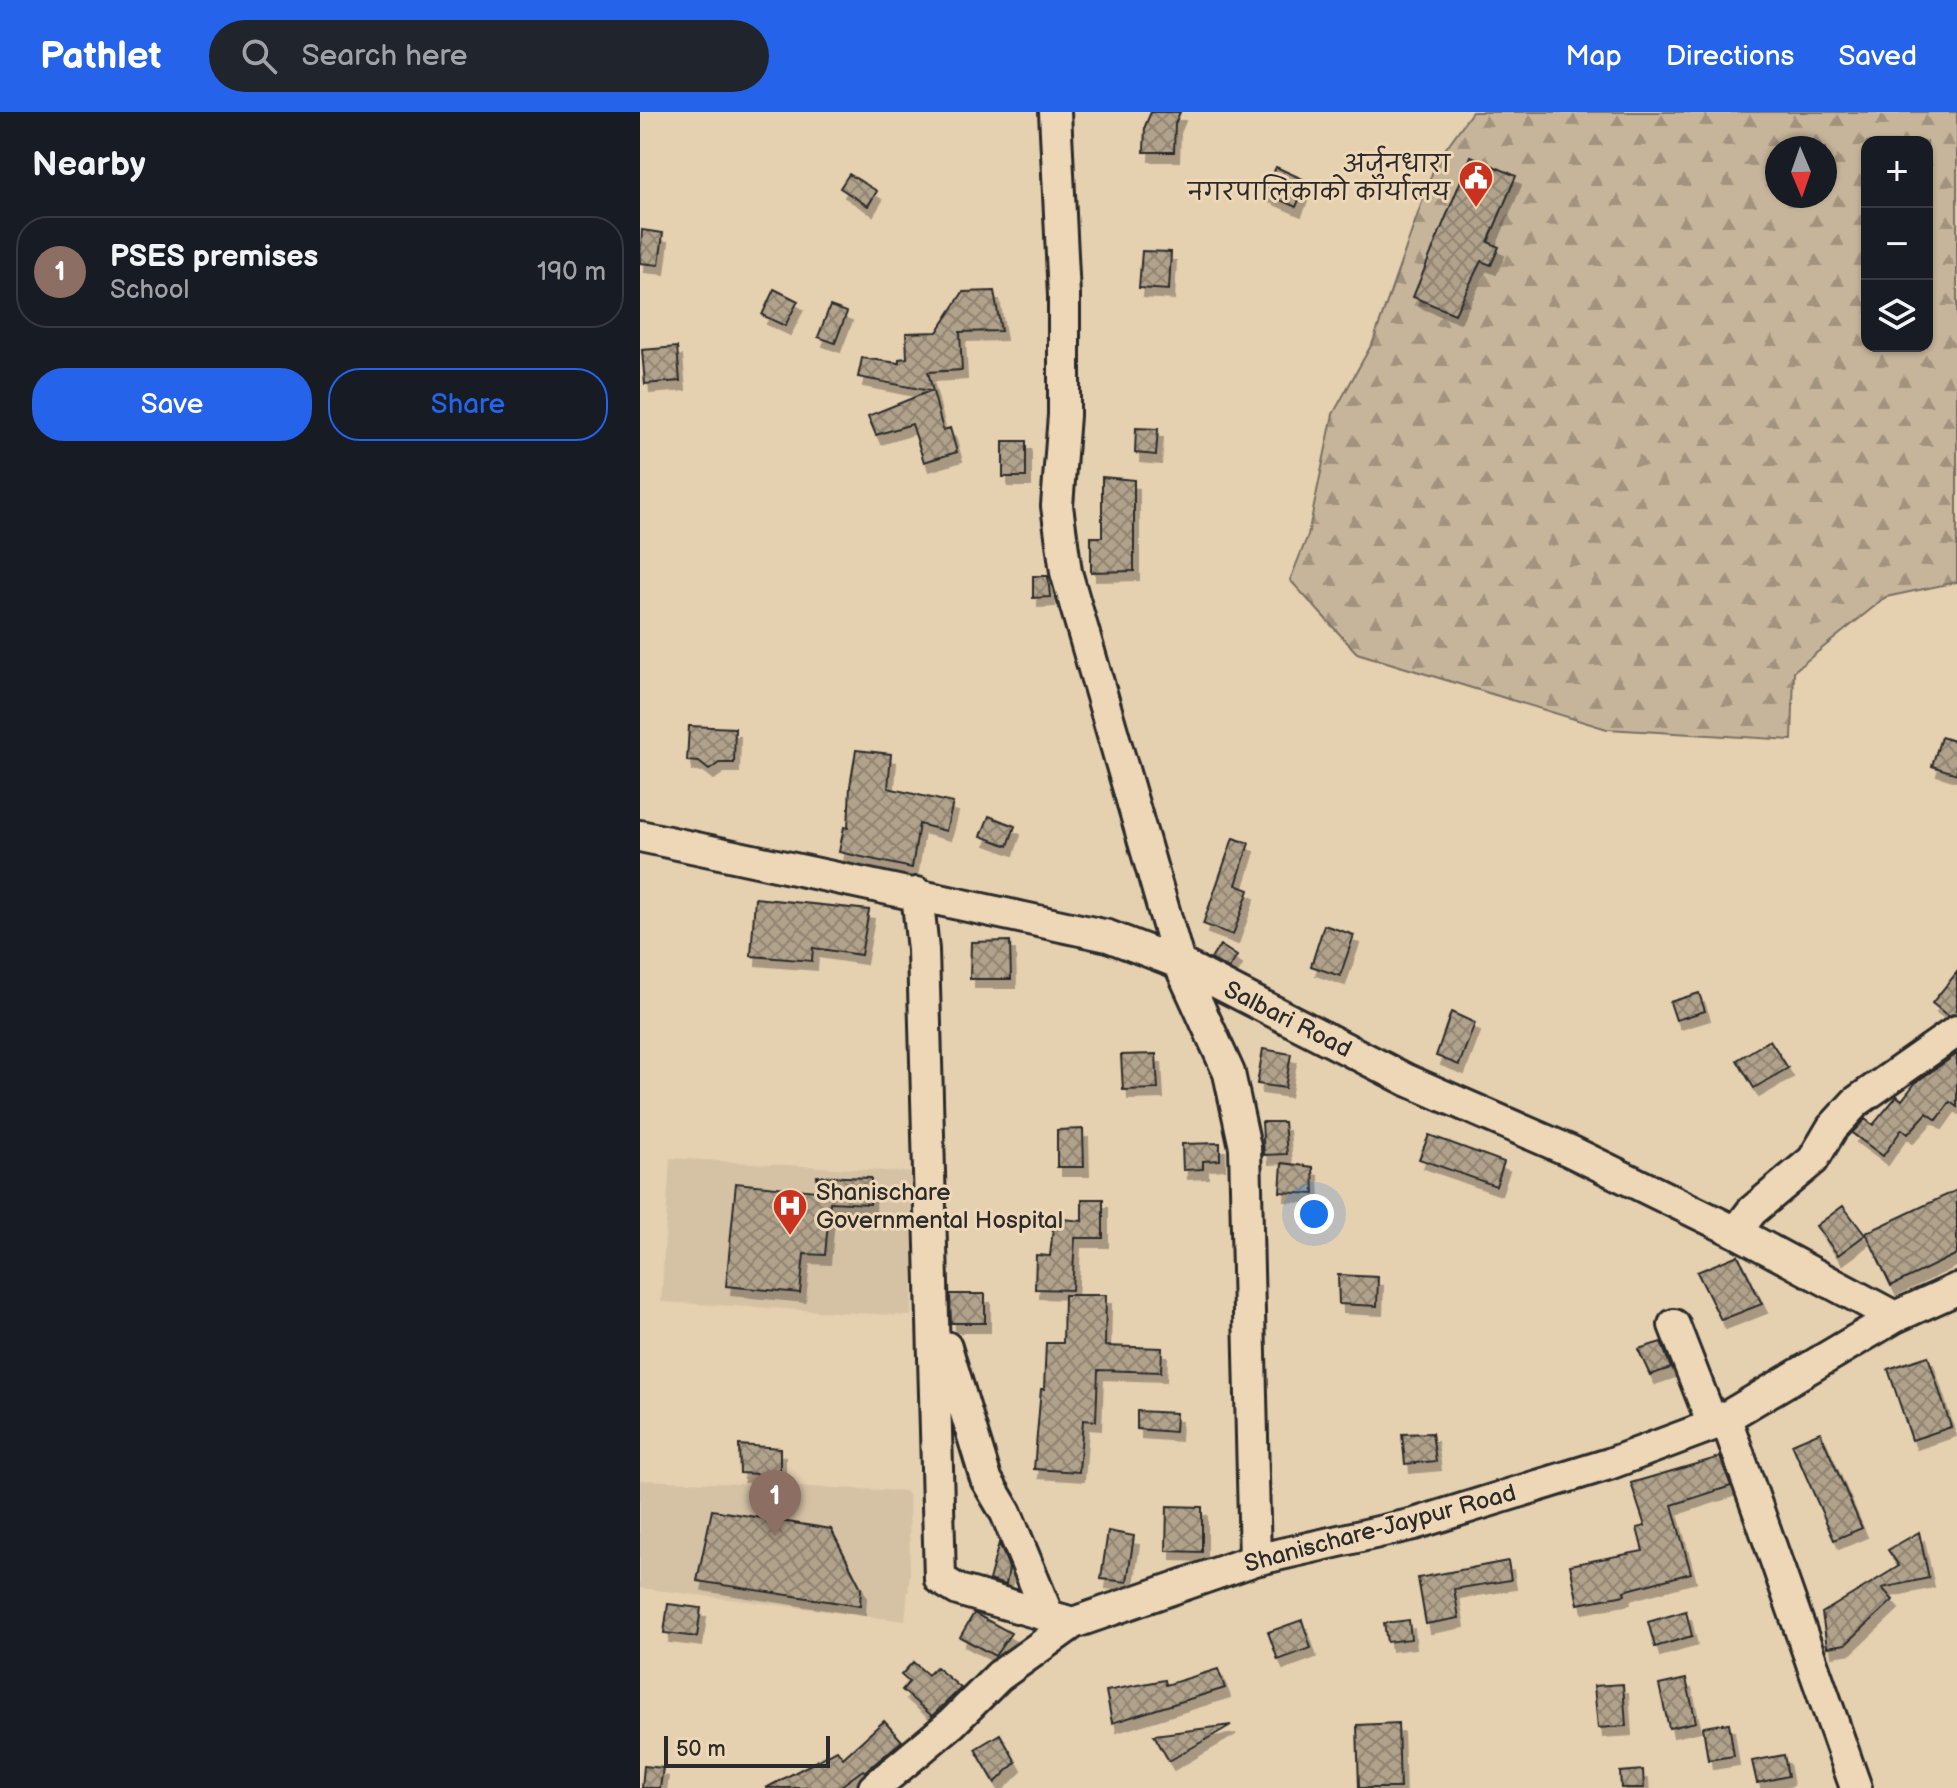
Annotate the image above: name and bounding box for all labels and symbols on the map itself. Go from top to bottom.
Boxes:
north arrow [1765,136,1837,208]
place label: अर्जुनधारा नगरपालिकाको कार्यालय [1186,145,1452,207]
public building icon: अर्जुनधारा नगरपालिकाको कार्यालय [1457,159,1495,209]
street label: Salbari Road [1219,975,1356,1064]
place label: Shanischare Governmental Hospital [816,1178,1063,1235]
hospital icon: Shanischare Governmental Hospital [771,1187,809,1237]
your location [1294,1194,1334,1234]
pin: 1 [749,1470,801,1536]
street label: Shanischare-Jaypur Road [1241,1478,1519,1579]
scale bar [664,1732,830,1768]

